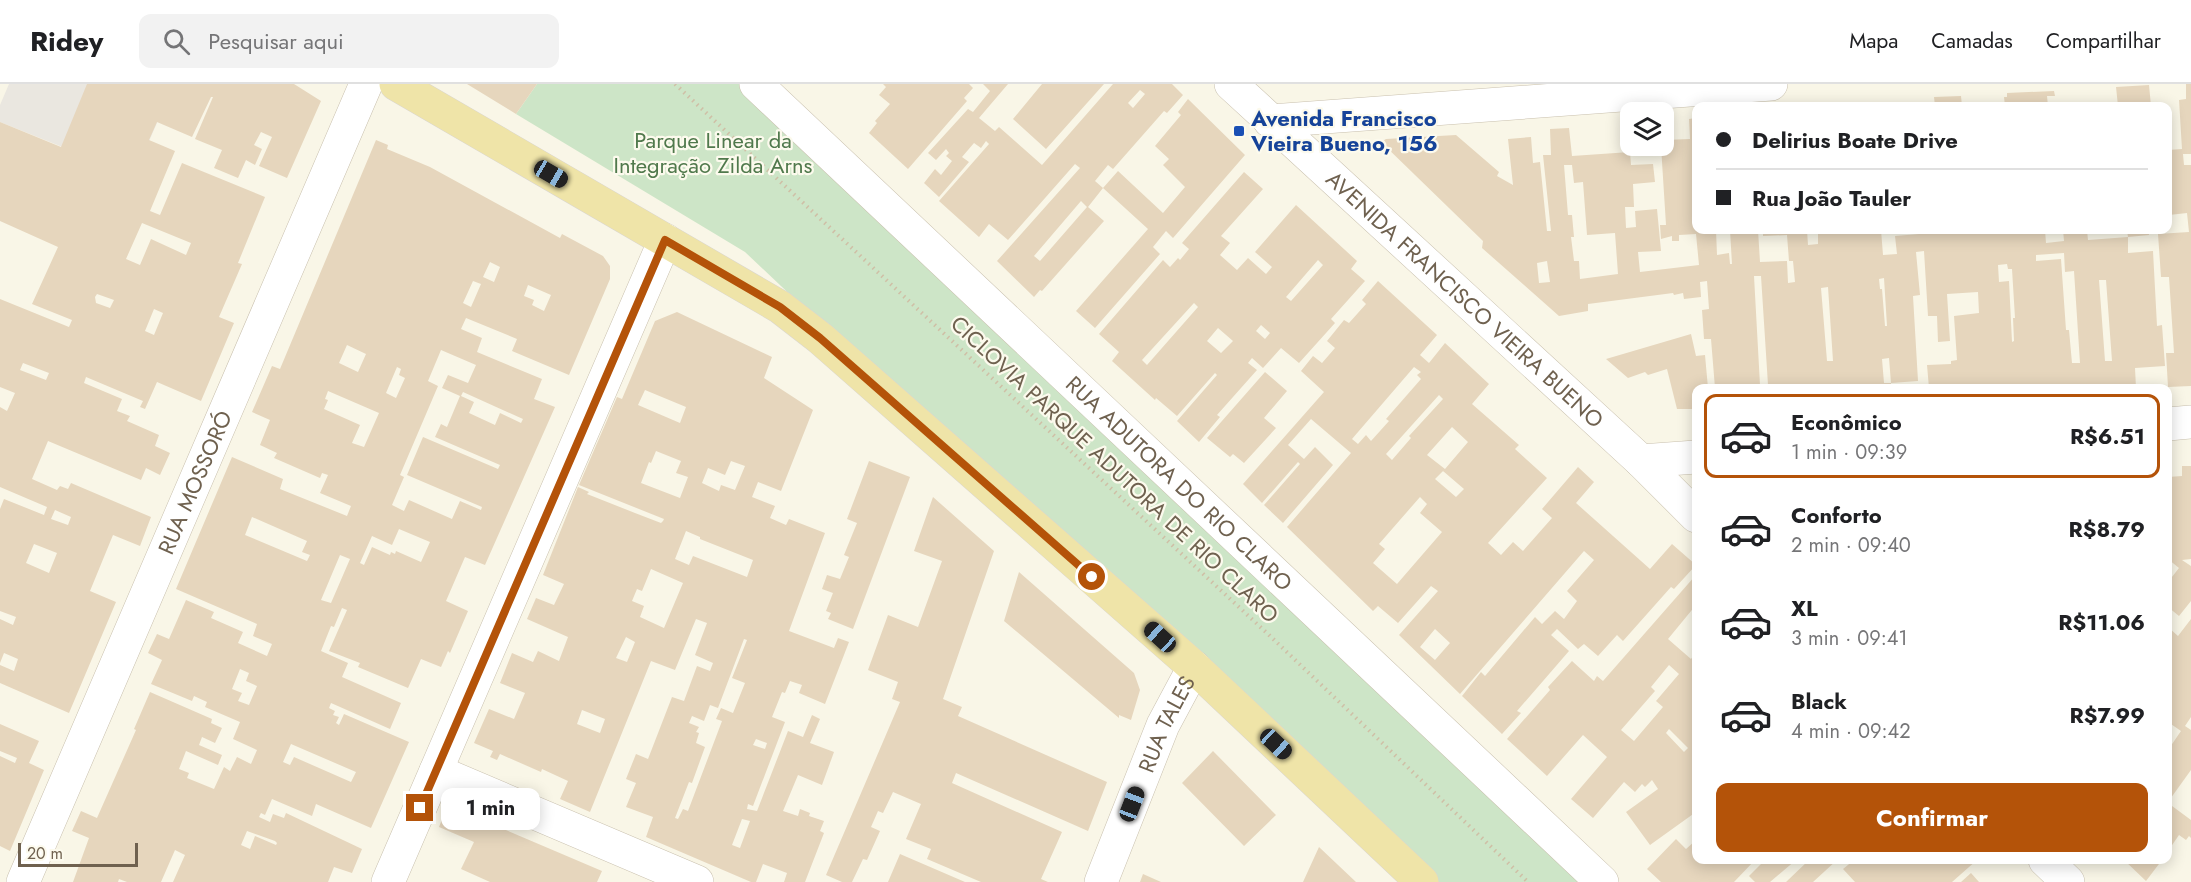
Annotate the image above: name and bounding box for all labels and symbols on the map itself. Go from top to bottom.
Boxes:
place label: Avenida Francisco Vieira Bueno, 156 [1250,102,1438,159]
park label: Parque Linear da Integração Zilda Arns [614,124,813,181]
marker: Avenida Francisco Vieira Bueno, 156 [1232,124,1246,138]
car [531,157,571,191]
street label: AVENIDA FRANCISCO VIEIRA BUENO [1319,163,1611,435]
street label: CICLOVIA PARQUE ADUTORA DE RIO CLARO [944,308,1286,630]
street label: RUA ADUTORA DO RIO CLARO [1059,368,1300,598]
street label: RUA MOSSORÓ [150,405,240,559]
route start [1078,563,1105,590]
car [1141,618,1179,656]
street label: RUA TALES [1130,670,1203,777]
car [1257,725,1295,763]
car [1117,784,1147,824]
callout: 1 min [441,787,540,829]
route end [406,794,433,821]
scale bar [18,840,138,868]

